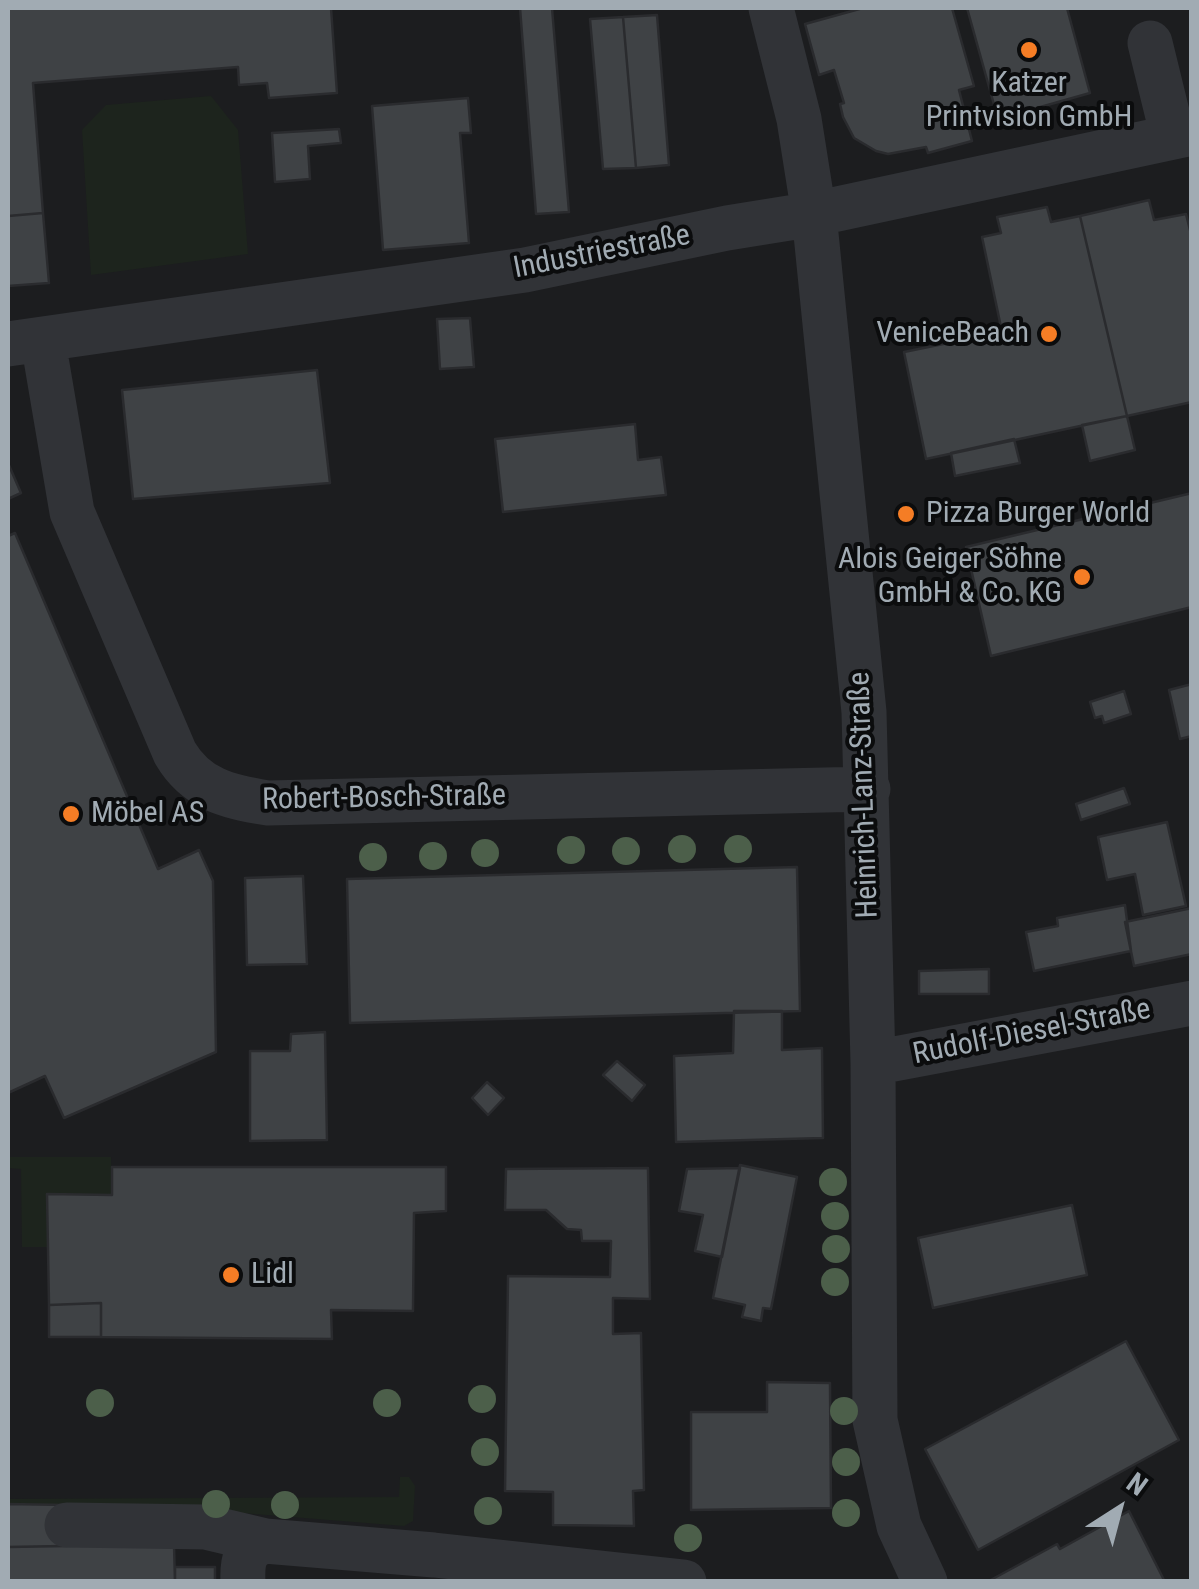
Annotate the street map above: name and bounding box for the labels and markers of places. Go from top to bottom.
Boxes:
marker: Katzer Printvision GmbH [1018,39,1040,61]
place label: Katzer Printvision GmbH [926,66,1132,136]
place label: VeniceBeach [876,316,1029,352]
marker: VeniceBeach [1038,323,1060,345]
place label: Pizza Burger World [926,496,1150,532]
marker: Pizza Burger World [895,503,917,525]
place label: Alois Geiger Söhne GmbH & Co. KG [838,542,1062,612]
marker: Alois Geiger Söhne GmbH & Co. KG [1071,566,1093,588]
place label: Möbel AS [91,796,204,832]
marker: Möbel AS [60,803,82,825]
place label: Lidl [251,1257,294,1293]
marker: Lidl [220,1264,242,1286]

